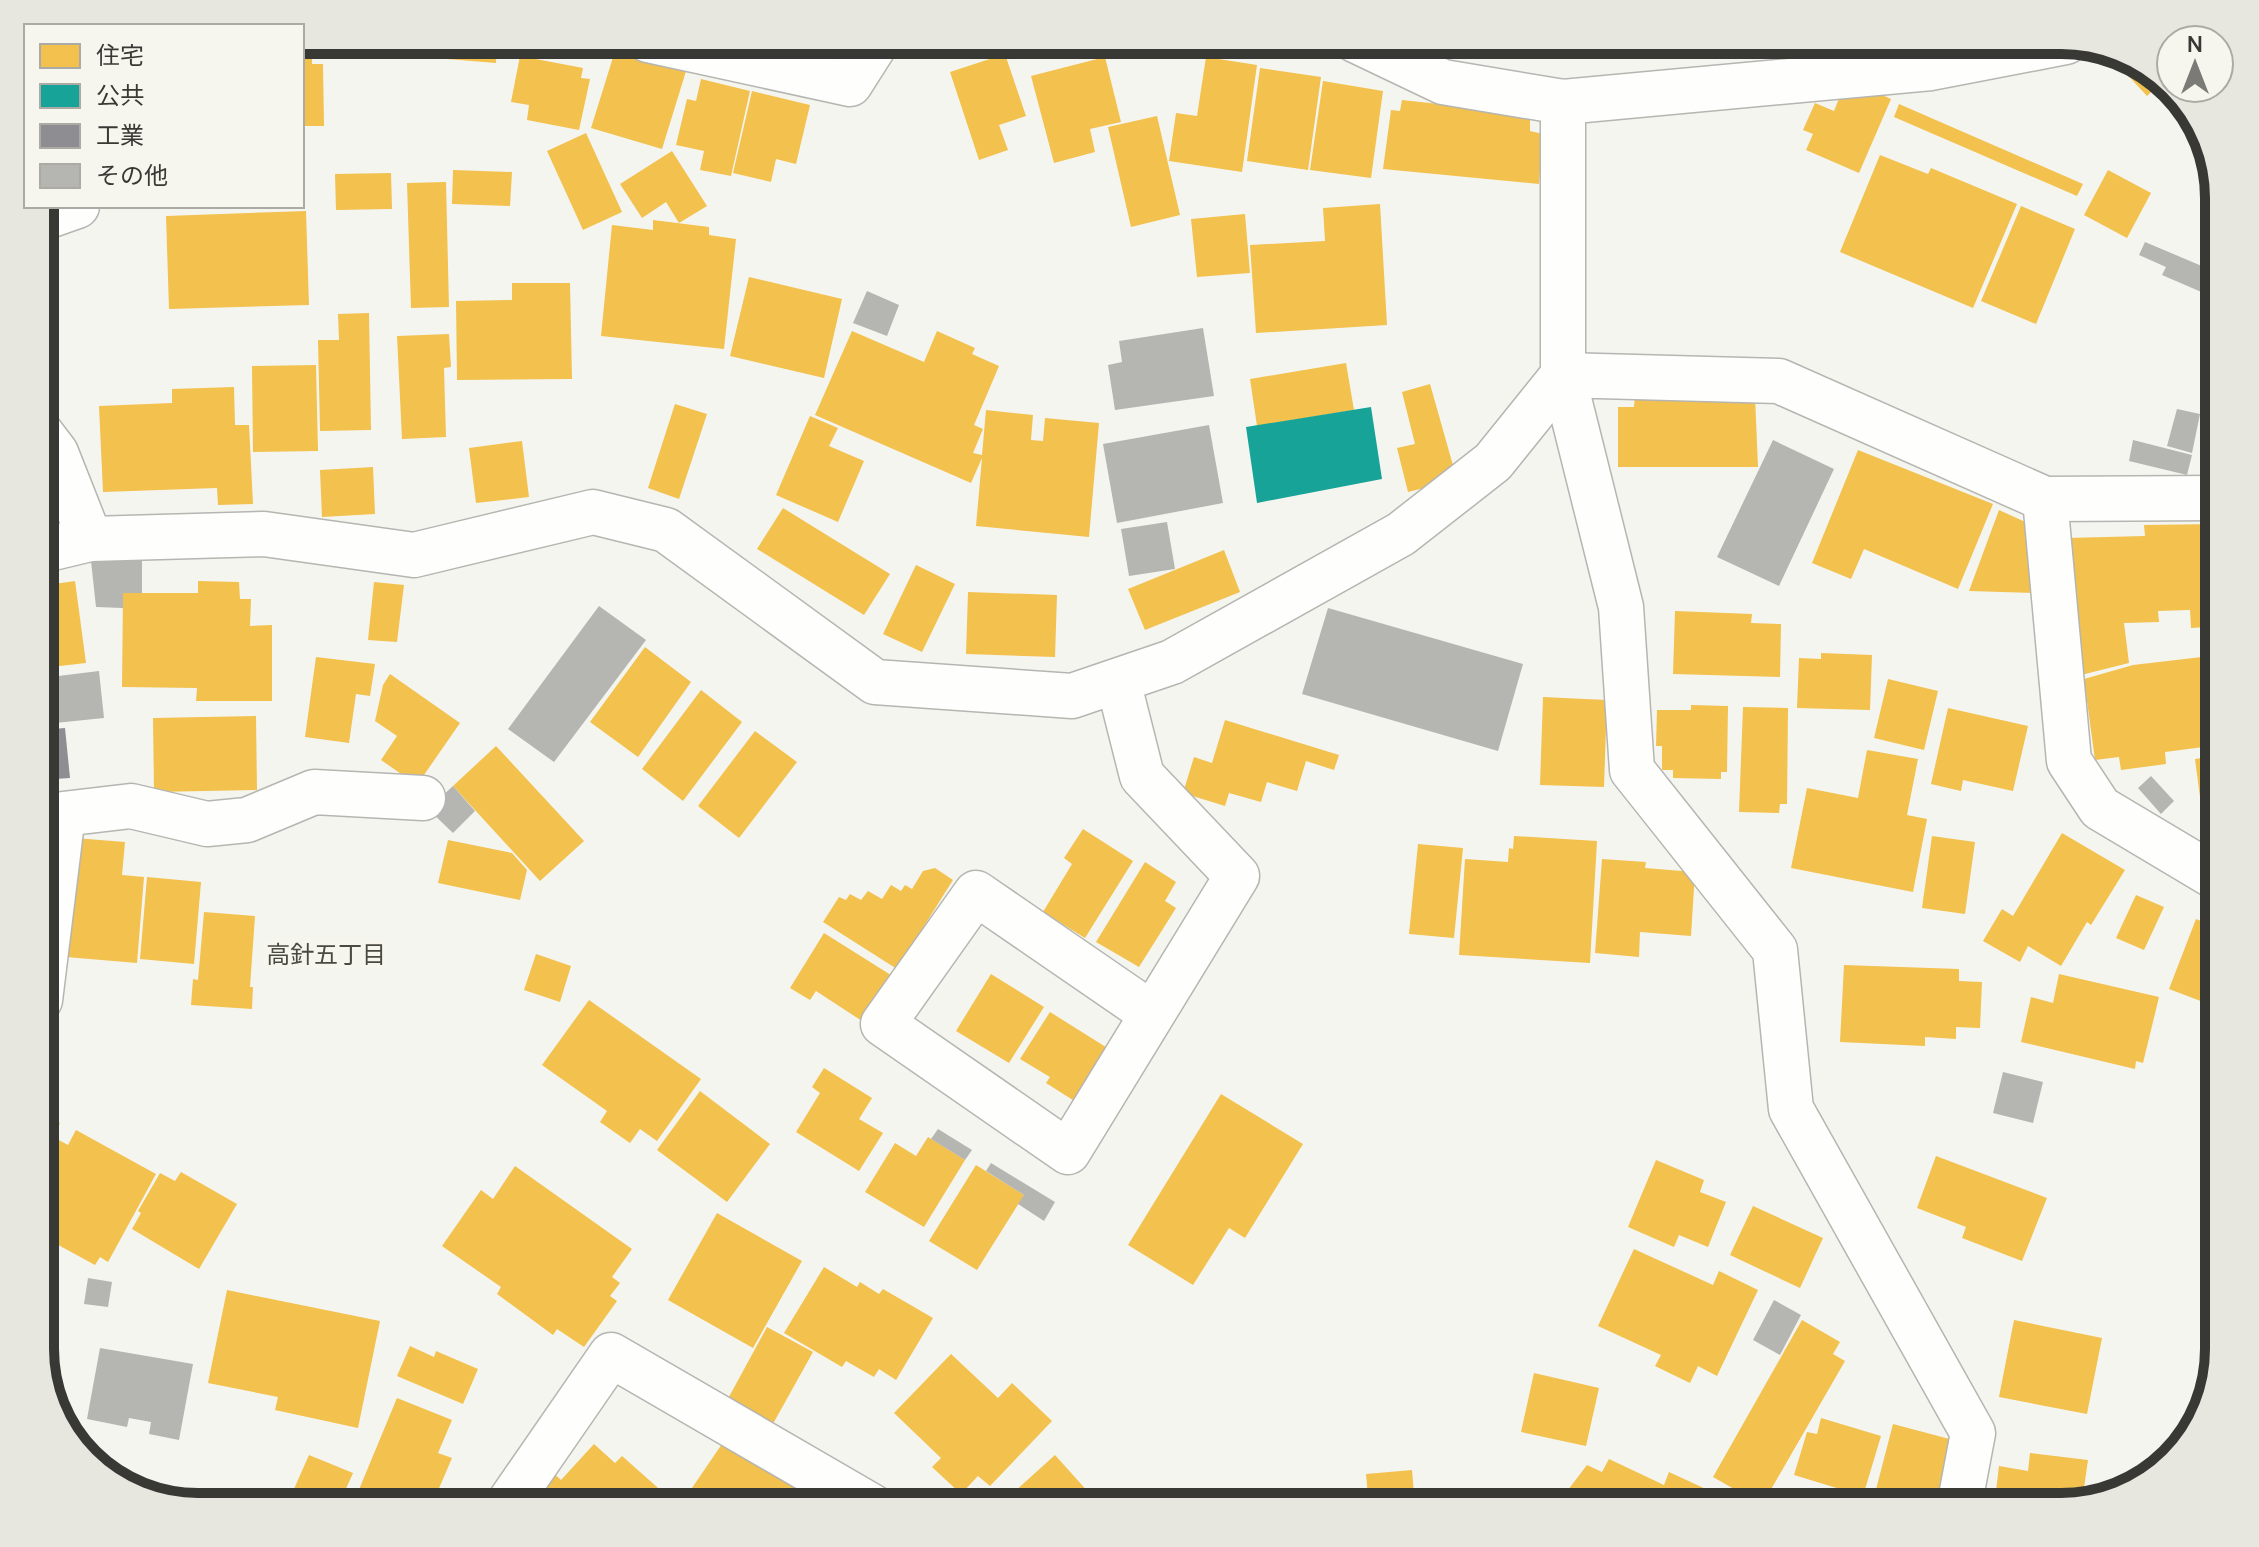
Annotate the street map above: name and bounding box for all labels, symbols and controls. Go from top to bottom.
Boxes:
legend [24,24,304,208]
north arrow [2155,24,2235,104]
text: N [2187,29,2203,59]
text: 住宅 [96,38,144,71]
text: 公共 [96,78,144,111]
text: 工業 [96,118,144,151]
text: その他 [96,158,168,191]
district label: 高針五丁目 [266,937,386,970]

